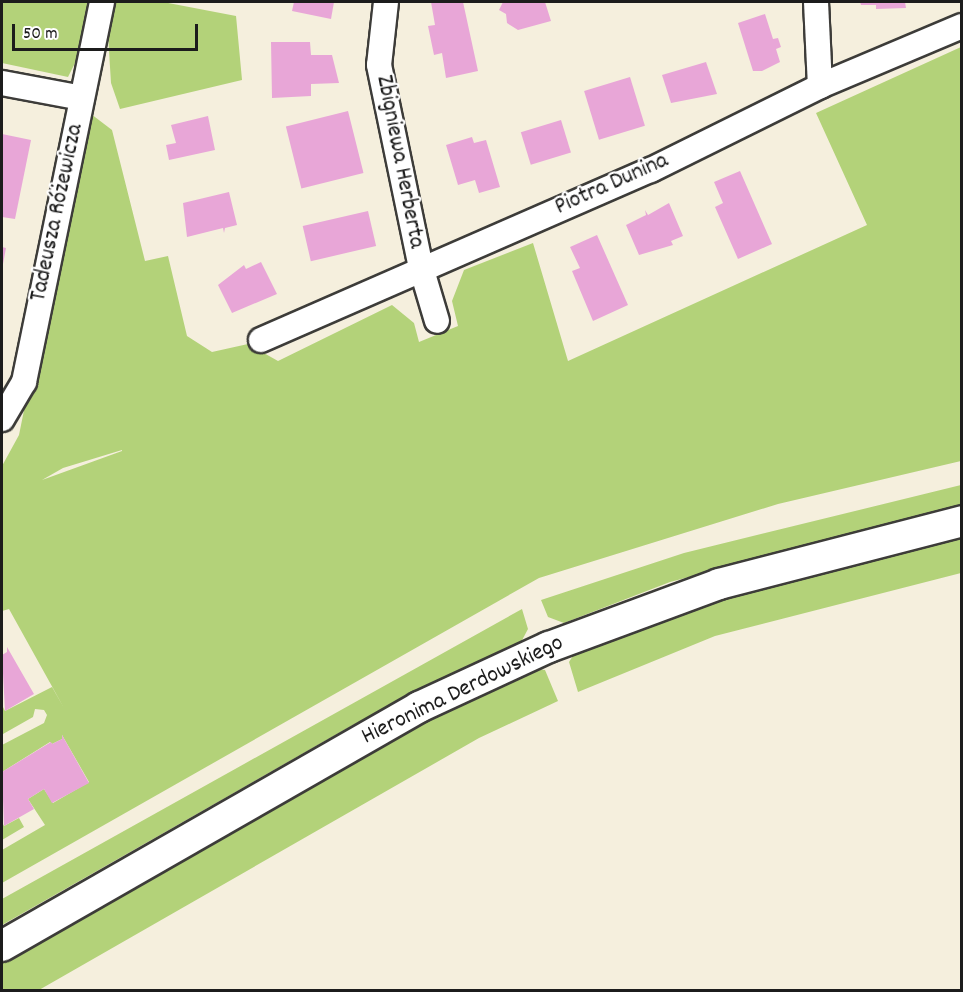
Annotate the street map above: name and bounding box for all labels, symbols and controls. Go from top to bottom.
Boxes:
scale bar [15,12,201,50]
text: 50 m [23,22,58,47]
street label: Zbigniewa Herberta [368,73,430,251]
street label: Tadeusza Różewicza [25,122,91,304]
street label: Piotra Dunina [551,147,673,223]
street label: Hieronima Derdowskiego [357,630,569,752]

